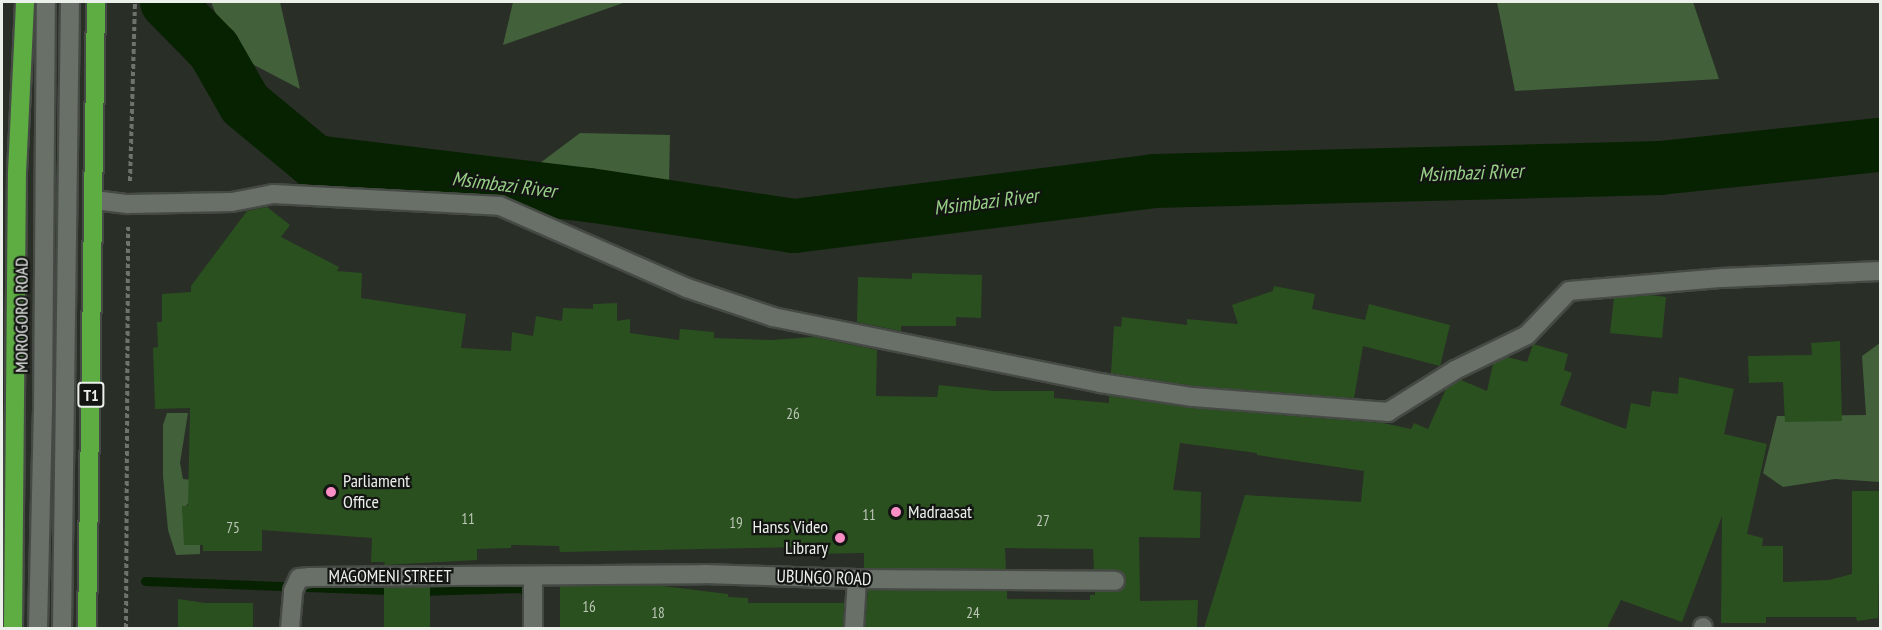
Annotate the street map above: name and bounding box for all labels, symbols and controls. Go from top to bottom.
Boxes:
water label: Msimbazi River [1418,159,1524,187]
water label: Msimbazi River [451,167,557,203]
water label: Msimbazi River [933,184,1039,220]
street label: MOROGORO ROAD [11,257,33,373]
road number: T1 [76,382,106,408]
house number: 26 [786,405,800,423]
place label: Parliament Office [343,471,410,514]
marker: Parliament Office [324,485,338,499]
place label: Madraasat [908,501,972,523]
marker: Madraasat [889,505,903,519]
house number: 11 [862,506,876,524]
house number: 11 [461,510,475,528]
house number: 27 [1036,512,1050,530]
house number: 19 [729,514,743,532]
place label: Hanss Video Library [752,517,828,560]
house number: 75 [226,519,240,537]
marker: Hanss Video Library [833,531,847,545]
street label: MAGOMENI STREET [328,565,452,587]
street label: UBUNGO ROAD [776,566,872,590]
house number: 16 [582,598,596,616]
house number: 18 [651,604,665,622]
house number: 24 [966,604,980,622]

